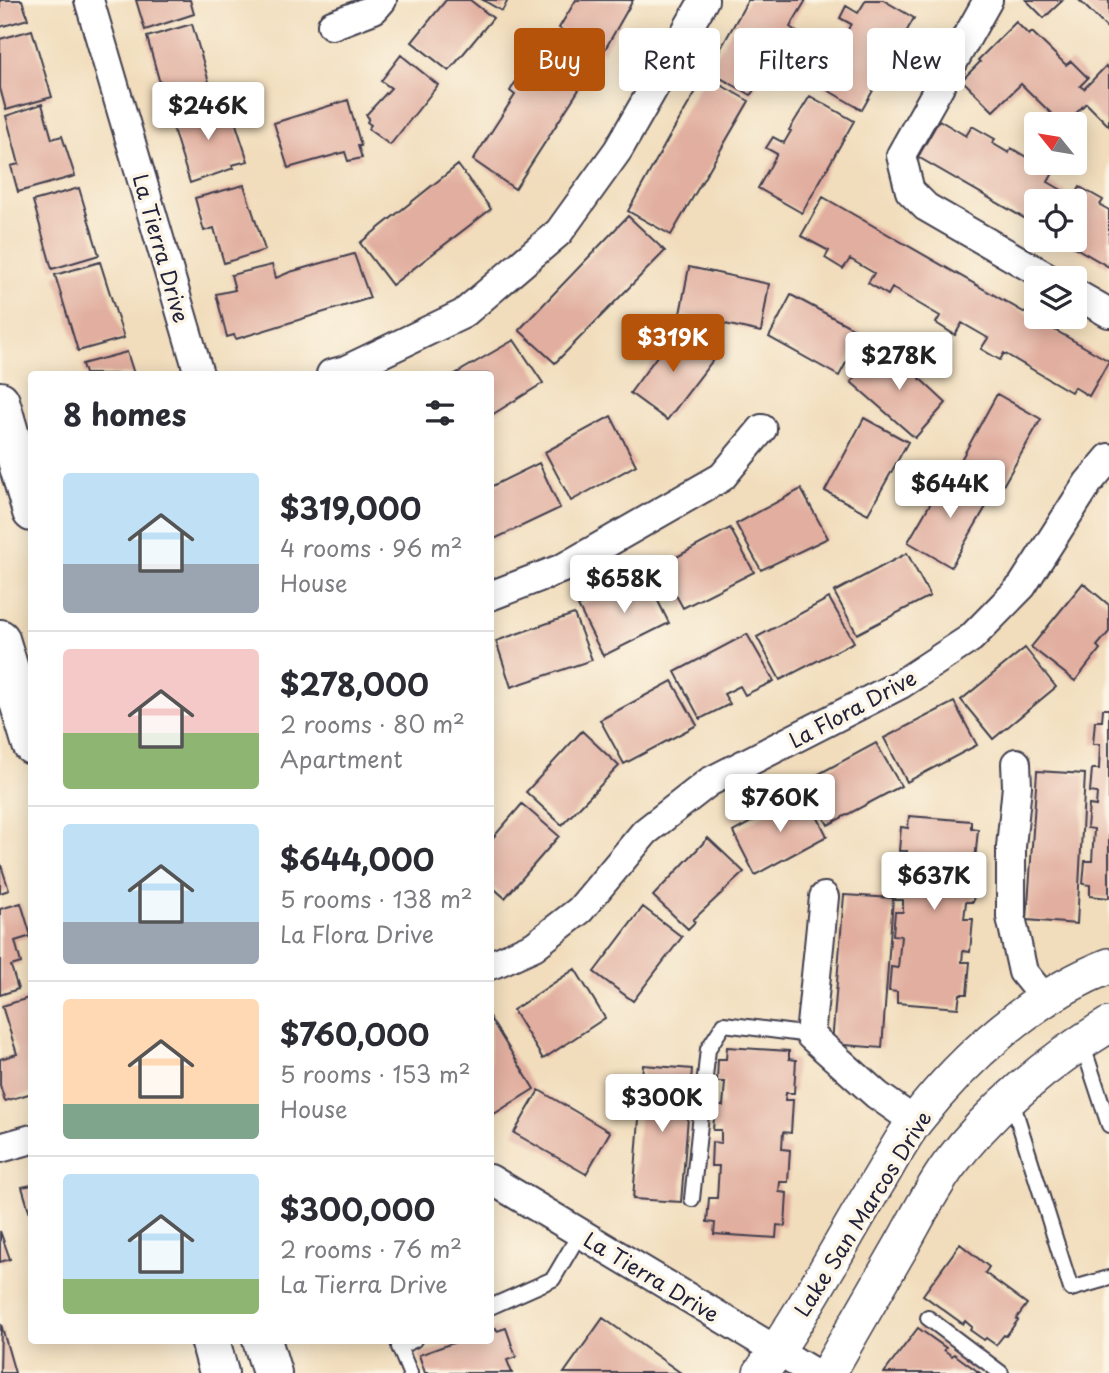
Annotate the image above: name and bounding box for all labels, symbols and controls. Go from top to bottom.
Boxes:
chip: Buy [514,28,605,91]
chip: Rent [619,28,720,91]
chip: Filters [734,28,853,91]
chip: New [867,28,965,91]
pin: $246K [159,82,257,142]
text: $246K [168,87,248,122]
north arrow [1024,112,1087,175]
map controls [1024,112,1087,329]
street label: La Tierra Drive [125,170,199,326]
button: locate [1024,189,1087,252]
button: layers [1024,266,1087,329]
pin: $319K [624,314,722,374]
text: $319K [638,319,708,354]
pin: $278K [850,332,948,392]
text: $278K [861,337,937,372]
text: 8 homes [63,391,186,436]
icon: filters [421,394,459,432]
pin: $644K [901,461,999,520]
text: $644K [911,465,989,500]
text: $319,000 [280,485,421,530]
icon: home [119,501,203,585]
text: 4 rooms · 96 m² [280,530,463,565]
pin: $658K [575,556,673,615]
text: $658K [586,560,662,595]
text: House [280,565,347,600]
text: $278,000 [280,661,429,706]
street label: La Flora Drive [782,661,922,755]
icon: home [119,677,203,761]
text: 2 rooms · 80 m² [280,706,465,741]
text: Apartment [280,741,403,776]
pin: $760K [731,774,829,834]
text: $760K [741,779,819,814]
text: $644,000 [280,836,434,881]
icon: home [119,852,203,936]
pin: $637K [885,852,983,912]
text: $637K [897,857,971,892]
text: 5 rooms · 138 m² [280,881,473,916]
text: La Flora Drive [280,916,434,951]
text: $760,000 [280,1011,429,1056]
icon: home [119,1027,203,1111]
text: 5 rooms · 153 m² [280,1056,471,1091]
pin: $300K [613,1074,711,1134]
text: $300K [621,1079,703,1114]
text: House [280,1091,347,1126]
street label: Lake San Marcos Drive [785,1104,939,1322]
text: $300,000 [280,1186,435,1231]
icon: home [119,1202,203,1286]
street label: La Tierra Drive [578,1223,726,1329]
text: 2 rooms · 76 m² [280,1231,462,1266]
text: La Tierra Drive [280,1266,448,1301]

